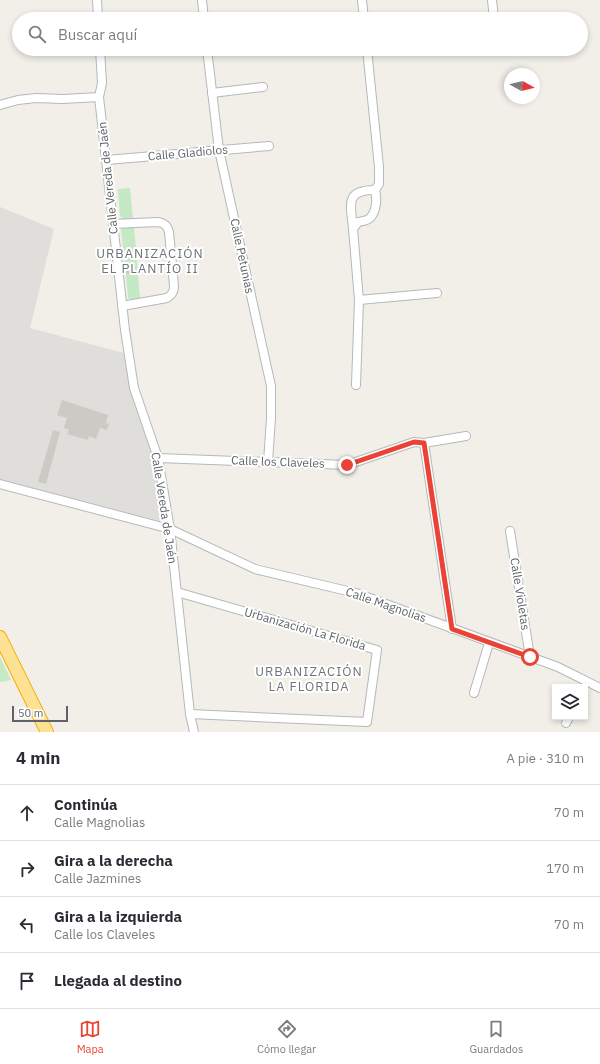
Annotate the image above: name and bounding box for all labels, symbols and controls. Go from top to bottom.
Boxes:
search box [12,12,588,56]
icon: search [26,23,48,45]
text: Buscar aquí [58,25,137,44]
north arrow [504,68,540,104]
street label: Calle Vereda de Jaén [94,121,121,235]
street label: Calle Gladiolos [147,142,229,163]
street label: Calle Petunias [227,217,258,295]
district label: URBANIZACIÓN EL PLANTÍO II [96,245,204,277]
street label: Calle Vereda de Jaén [148,451,181,565]
street label: Calle los Claveles [231,452,325,471]
route end [338,456,356,474]
street label: Calle Violetas [507,557,534,631]
street label: Calle Magnolias [344,584,429,625]
street label: Urbanización La Florida [243,604,368,653]
route start [521,648,539,666]
district label: URBANIZACIÓN LA FLORIDA [255,663,363,695]
map controls [552,684,588,720]
button: layers [552,684,588,720]
scale bar [12,704,68,723]
text: 50 m [18,706,43,720]
text: 4 min [16,747,60,769]
text: A pie · 310 m [506,750,584,767]
text: Continúa [54,795,118,814]
icon: ahead [16,802,38,824]
text: 70 m [554,804,584,821]
text: Calle Magnolias [54,814,145,831]
text: Gira a la derecha [54,851,173,870]
icon: right [16,858,38,880]
text: 170 m [546,860,584,877]
text: Calle Jazmines [54,870,141,887]
text: Gira a la izquierda [54,907,182,926]
icon: left [16,914,38,936]
text: 70 m [554,916,584,933]
text: Calle los Claveles [54,926,155,943]
icon: arrive [16,970,38,992]
text: Llegada al destino [54,971,182,990]
tab: Mapa [77,1018,104,1056]
tab: Cómo llegar [257,1018,316,1056]
tab: Guardados [469,1018,523,1056]

